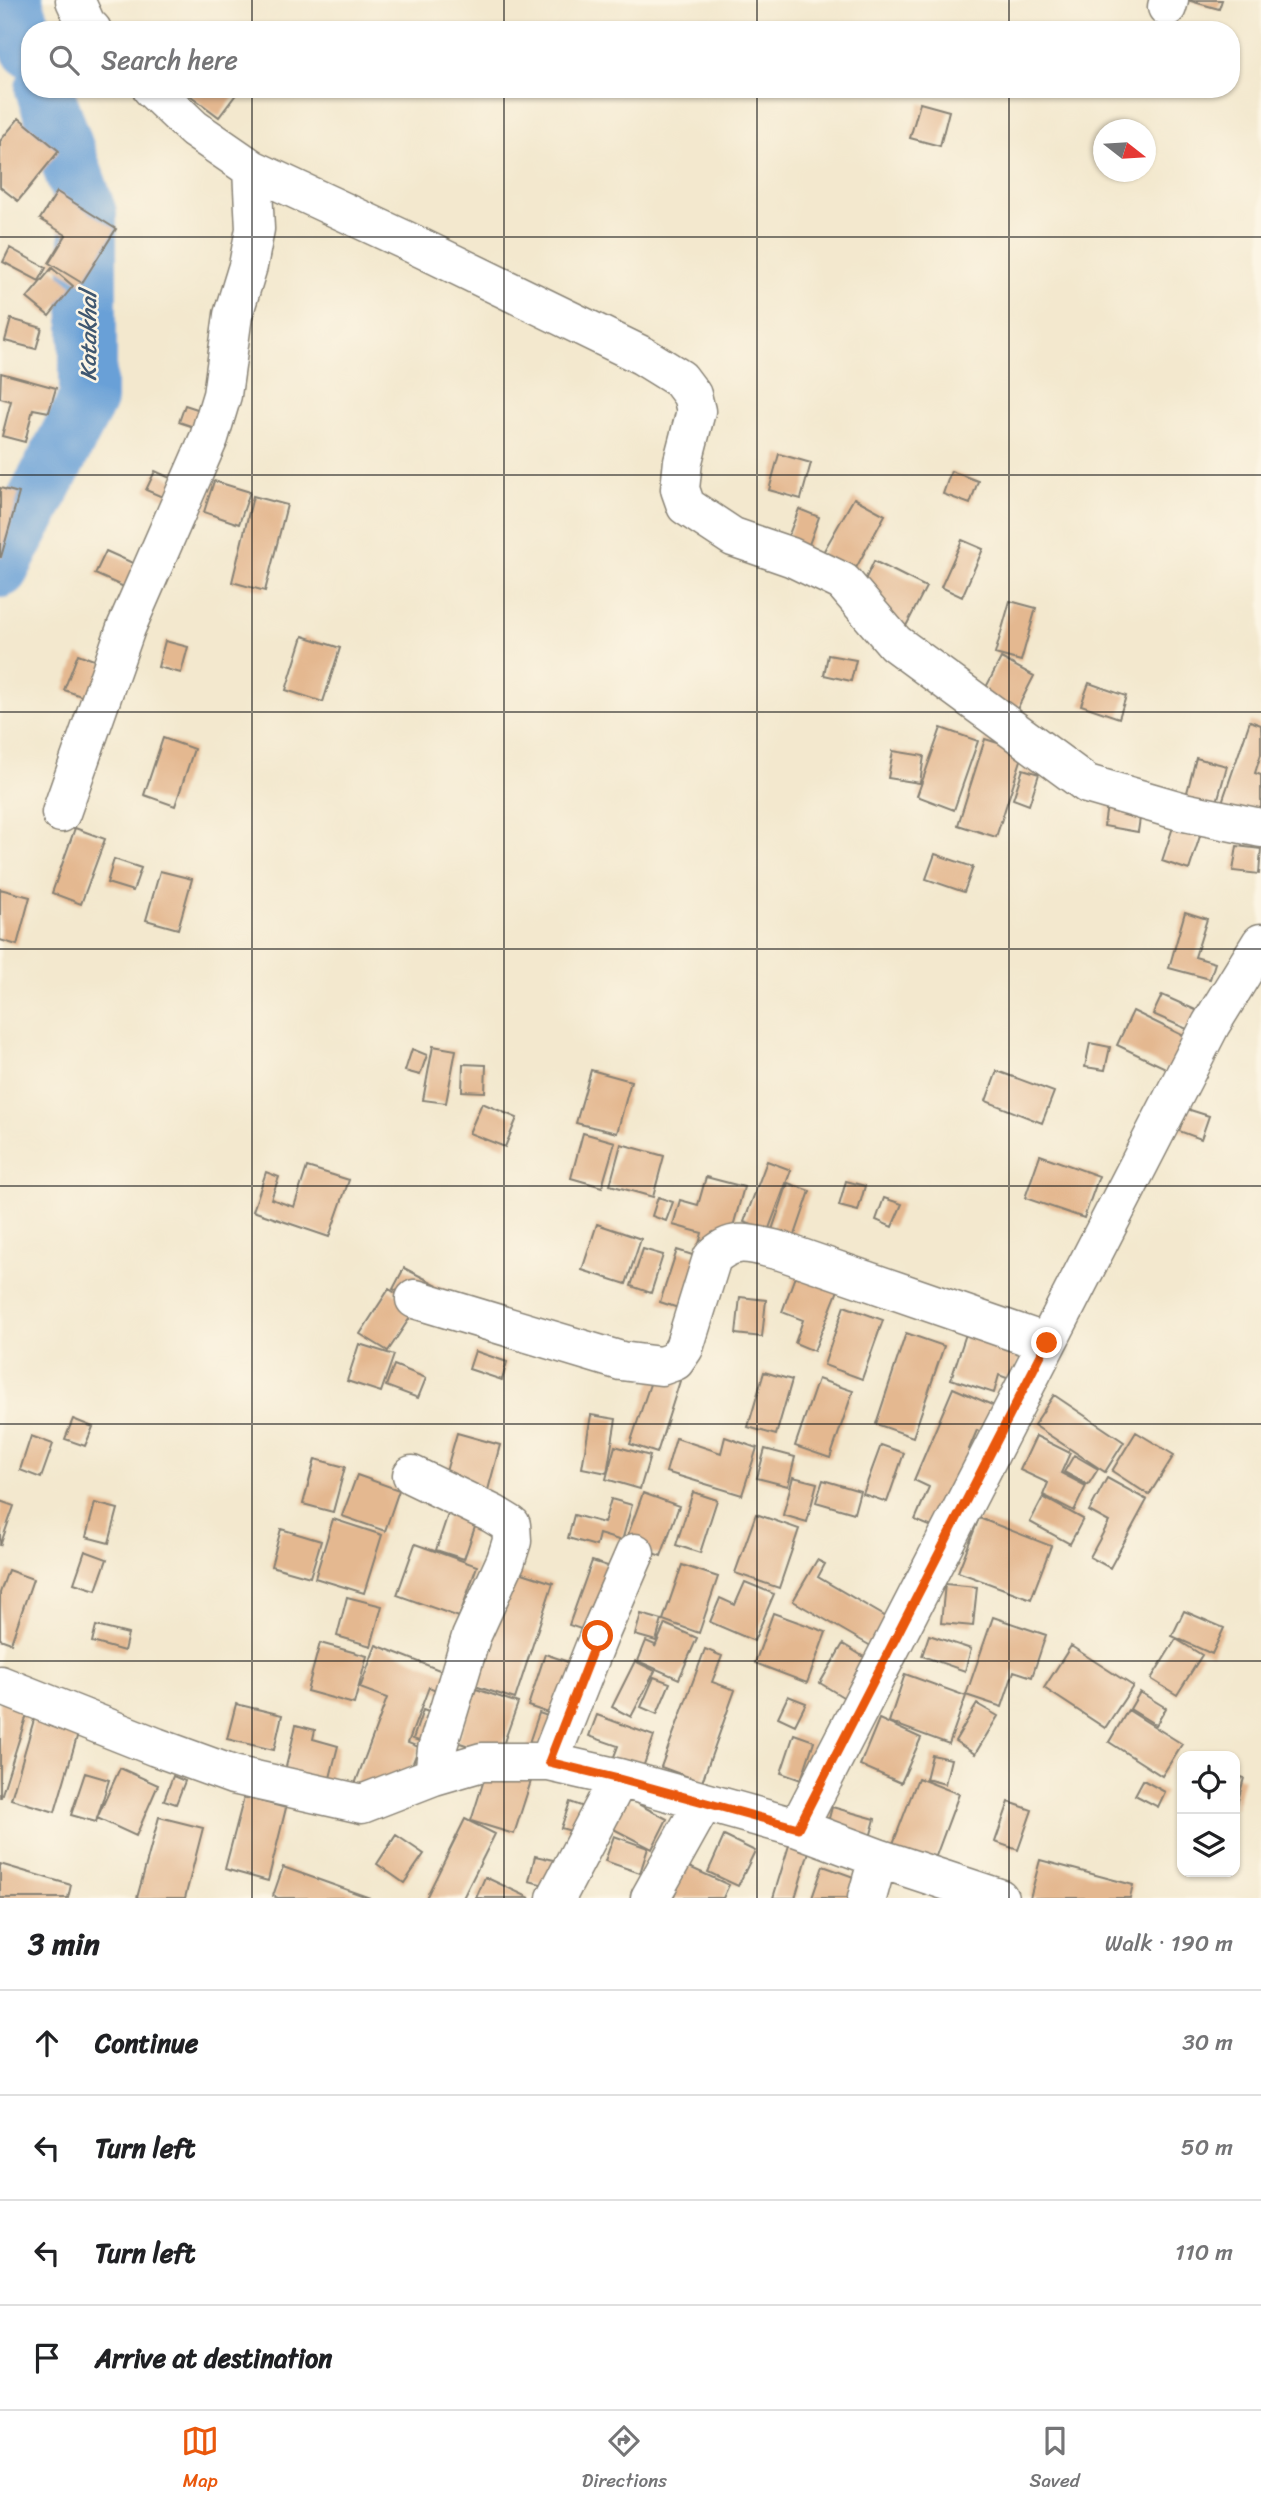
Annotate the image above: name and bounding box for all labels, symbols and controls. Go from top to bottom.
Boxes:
search box [21,21,1240,98]
text: Search here [101,37,238,83]
icon: search [45,41,83,79]
north arrow [1093,119,1156,182]
water label: Katakhal [68,286,109,381]
route end [1031,1327,1062,1358]
route start [582,1620,613,1651]
map controls [1177,1751,1240,1877]
button: locate [1177,1751,1240,1814]
button: layers [1177,1814,1240,1877]
text: 3 min [28,1917,100,1971]
text: Walk · 190 m [1105,1923,1233,1964]
text: Continue [95,2020,198,2066]
text: 30 m [1182,2022,1233,2063]
icon: ahead [28,2024,66,2062]
text: Turn left [95,2125,195,2171]
text: 50 m [1181,2127,1233,2168]
icon: left [28,2129,66,2167]
text: Turn left [95,2230,195,2276]
text: 110 m [1175,2232,1233,2273]
icon: left [28,2234,66,2272]
text: Arrive at destination [95,2335,332,2381]
icon: arrive [28,2339,66,2377]
tab: Map [181,2422,219,2497]
tab: Directions [582,2422,667,2497]
tab: Saved [1030,2422,1080,2497]

